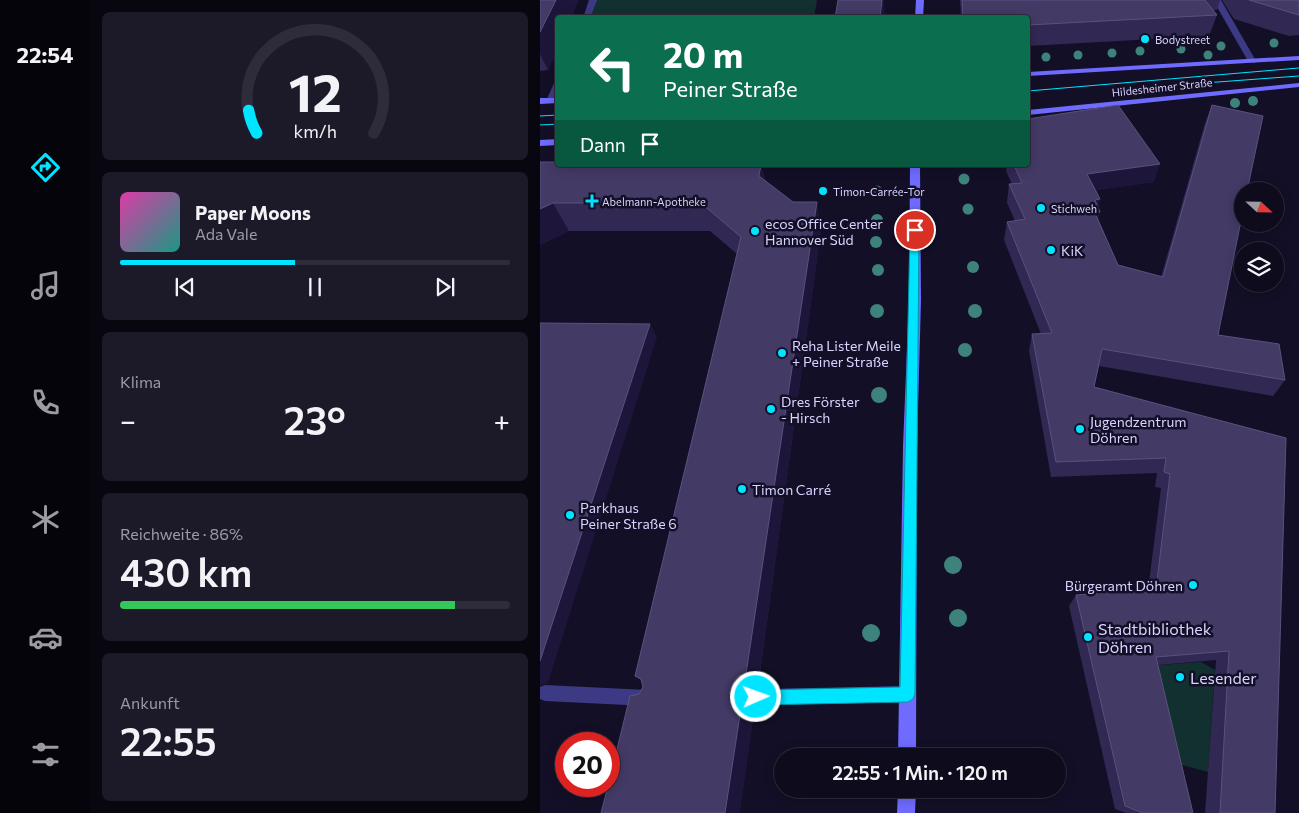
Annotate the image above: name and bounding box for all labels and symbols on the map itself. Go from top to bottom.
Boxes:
marker: Bodystreet [1139,33,1151,45]
place label: Bodystreet [1155,33,1211,46]
street label: Hildesheimer Straße [1111,75,1213,99]
north arrow [1234,182,1284,232]
marker: Timon-Carrée-Tor [817,185,829,197]
place label: Timon-Carrée-Tor [833,185,925,198]
marker: Abelmann-Apotheke [586,195,598,207]
place label: Abelmann-Apotheke [602,195,706,208]
marker: Stichweh [1035,202,1047,214]
place label: Stichweh [1051,202,1097,215]
pin [894,209,936,251]
place label: ecos Office Center Hannover Süd [765,215,883,248]
marker: ecos Office Center Hannover Süd [749,225,761,237]
place label: KiK [1061,242,1083,259]
marker: KiK [1045,244,1057,256]
place label: Reha Lister Meile + Peiner Straße [792,337,901,370]
marker: Reha Lister Meile + Peiner Straße [776,347,788,359]
place label: Dres Förster - Hirsch [781,393,860,426]
marker: Dres Förster - Hirsch [765,403,777,415]
place label: Jugendzentrum Döhren [1090,413,1187,446]
marker: Jugendzentrum Döhren [1074,423,1086,435]
place label: Timon Carré [752,481,831,498]
marker: Timon Carré [736,483,748,495]
place label: Parkhaus Peiner Straße 6 [580,499,677,532]
marker: Parkhaus Peiner Straße 6 [564,509,576,521]
place label: Bürgeramt Döhren [1065,577,1183,594]
marker: Bürgeramt Döhren [1187,579,1199,591]
place label: Stadtbibliothek Döhren [1098,619,1212,656]
marker: Stadtbibliothek Döhren [1082,631,1094,643]
place label: Lesender [1190,668,1257,687]
position arrow [729,670,781,722]
marker: Lesender [1174,671,1186,683]
speed limit sign: 20 [555,732,620,797]

